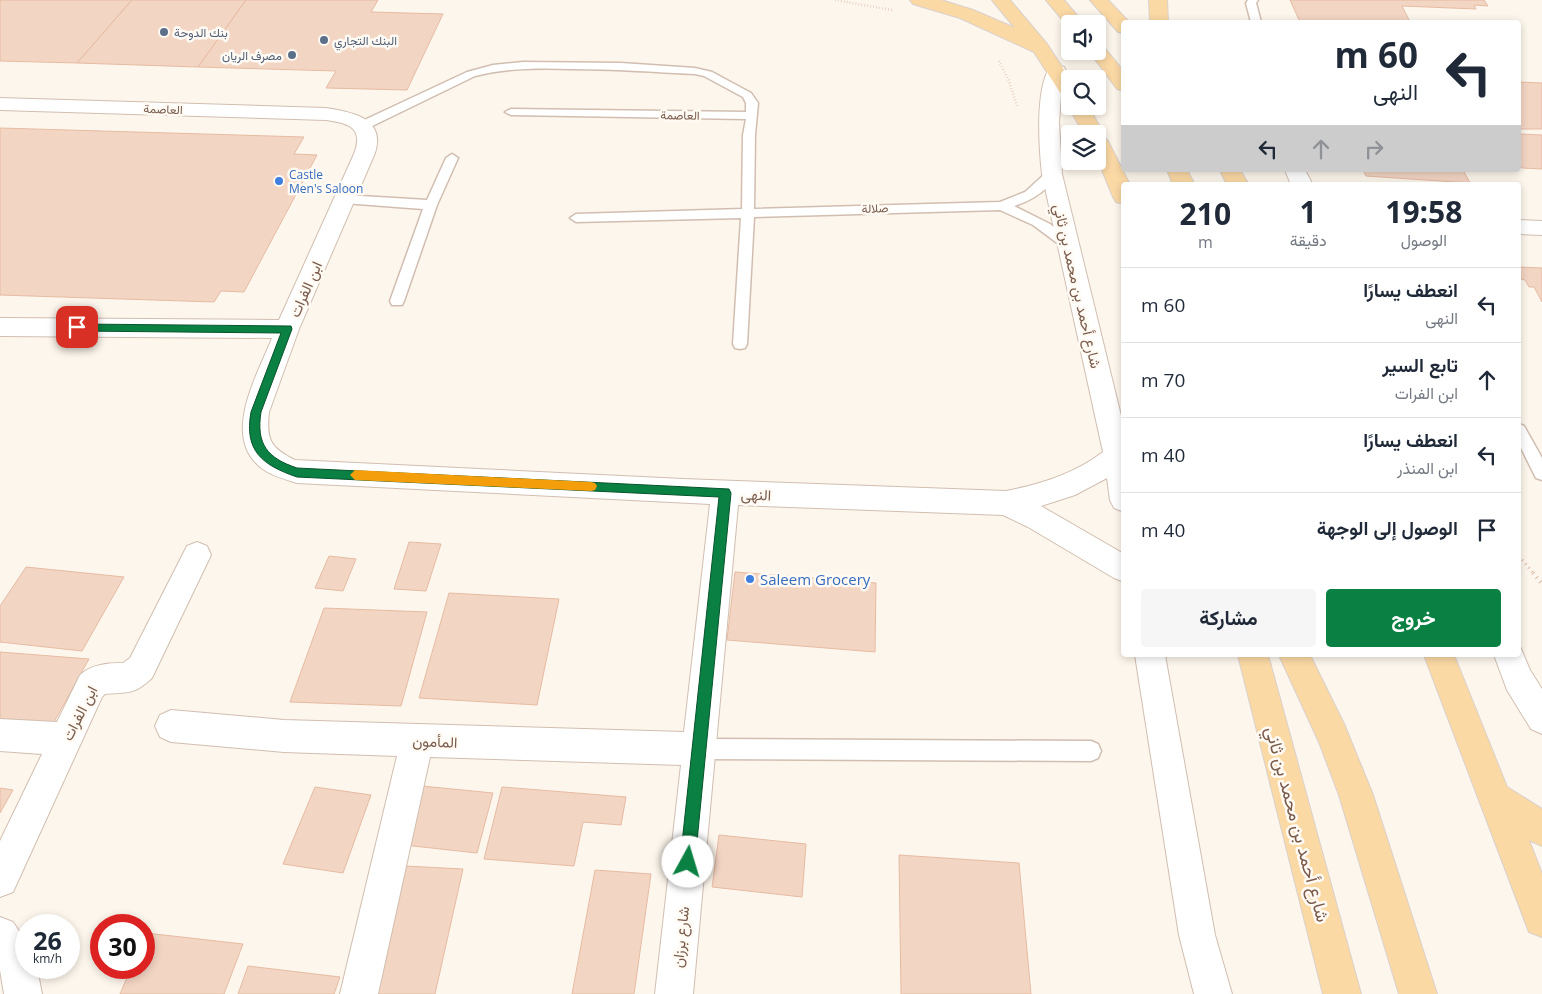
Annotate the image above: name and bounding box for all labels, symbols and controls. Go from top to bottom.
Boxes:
map controls [1061,15,1106,170]
button: sound [1061,15,1106,60]
place label: بنك الدوحة [174,24,228,41]
marker: بنك الدوحة [158,26,170,38]
text: 60 m [1335,31,1418,78]
place label: البنك التجاري [334,32,397,51]
marker: البنك التجاري [318,34,330,46]
icon: left [1436,40,1501,105]
place label: مصرف الريان [222,47,282,64]
marker: مصرف الريان [286,49,298,61]
button: search [1061,70,1106,115]
text: النهى [1373,76,1418,106]
street label: العاصمة [143,100,183,118]
street label: العاصمة [660,106,700,124]
button: layers [1061,125,1106,170]
icon: left [1254,135,1282,163]
icon: ahead [1307,135,1335,163]
icon: right [1360,135,1388,163]
place label: Castle Men's Saloon [289,166,363,197]
marker: Castle Men's Saloon [273,175,285,187]
text: 1 [1300,191,1317,232]
text: 19:58 [1385,191,1462,232]
text: 210 [1180,193,1231,234]
street label: صلالة [861,199,889,217]
street label: شارع أحمد بن محمد بن ثاني [1045,202,1107,371]
text: دقيقة [1290,229,1327,251]
text: الوصول [1401,229,1447,251]
text: m [1198,231,1213,253]
street label: ابن الفرات [284,258,327,321]
text: انعطف يسارًا [1363,277,1458,303]
icon: left [1473,291,1501,319]
text: 60 m [1141,292,1185,318]
pin [56,306,98,348]
text: النهى [1425,307,1458,329]
icon: arrive [63,313,91,341]
text: تابع السير [1382,352,1458,378]
icon: ahead [1473,366,1501,394]
text: 70 m [1141,367,1185,393]
text: ابن الفرات [1395,382,1458,404]
text: انعطف يسارًا [1363,427,1458,453]
icon: left [1473,441,1501,469]
text: 40 m [1141,442,1185,468]
text: ابن المنذر [1397,457,1458,479]
street label: النهى [740,483,772,506]
text: الوصول إلى الوجهة [1317,515,1458,541]
icon: arrive [1473,516,1501,544]
text: 40 m [1141,517,1185,543]
place label: Saleem Grocery [760,569,871,589]
marker: Saleem Grocery [744,573,756,585]
button: مشاركة [1141,589,1316,647]
button: خروج [1326,589,1501,647]
street label: ابن الفرات [57,682,102,744]
street label: شارع أحمد بن محمد بن ثاني [1256,724,1336,925]
street label: المأمون [412,730,458,752]
position arrow [661,835,713,887]
street label: شارع برزان [667,905,695,969]
speed limit sign: 30 [90,914,155,979]
text: 26 [33,923,62,957]
text: km/h [33,950,62,967]

